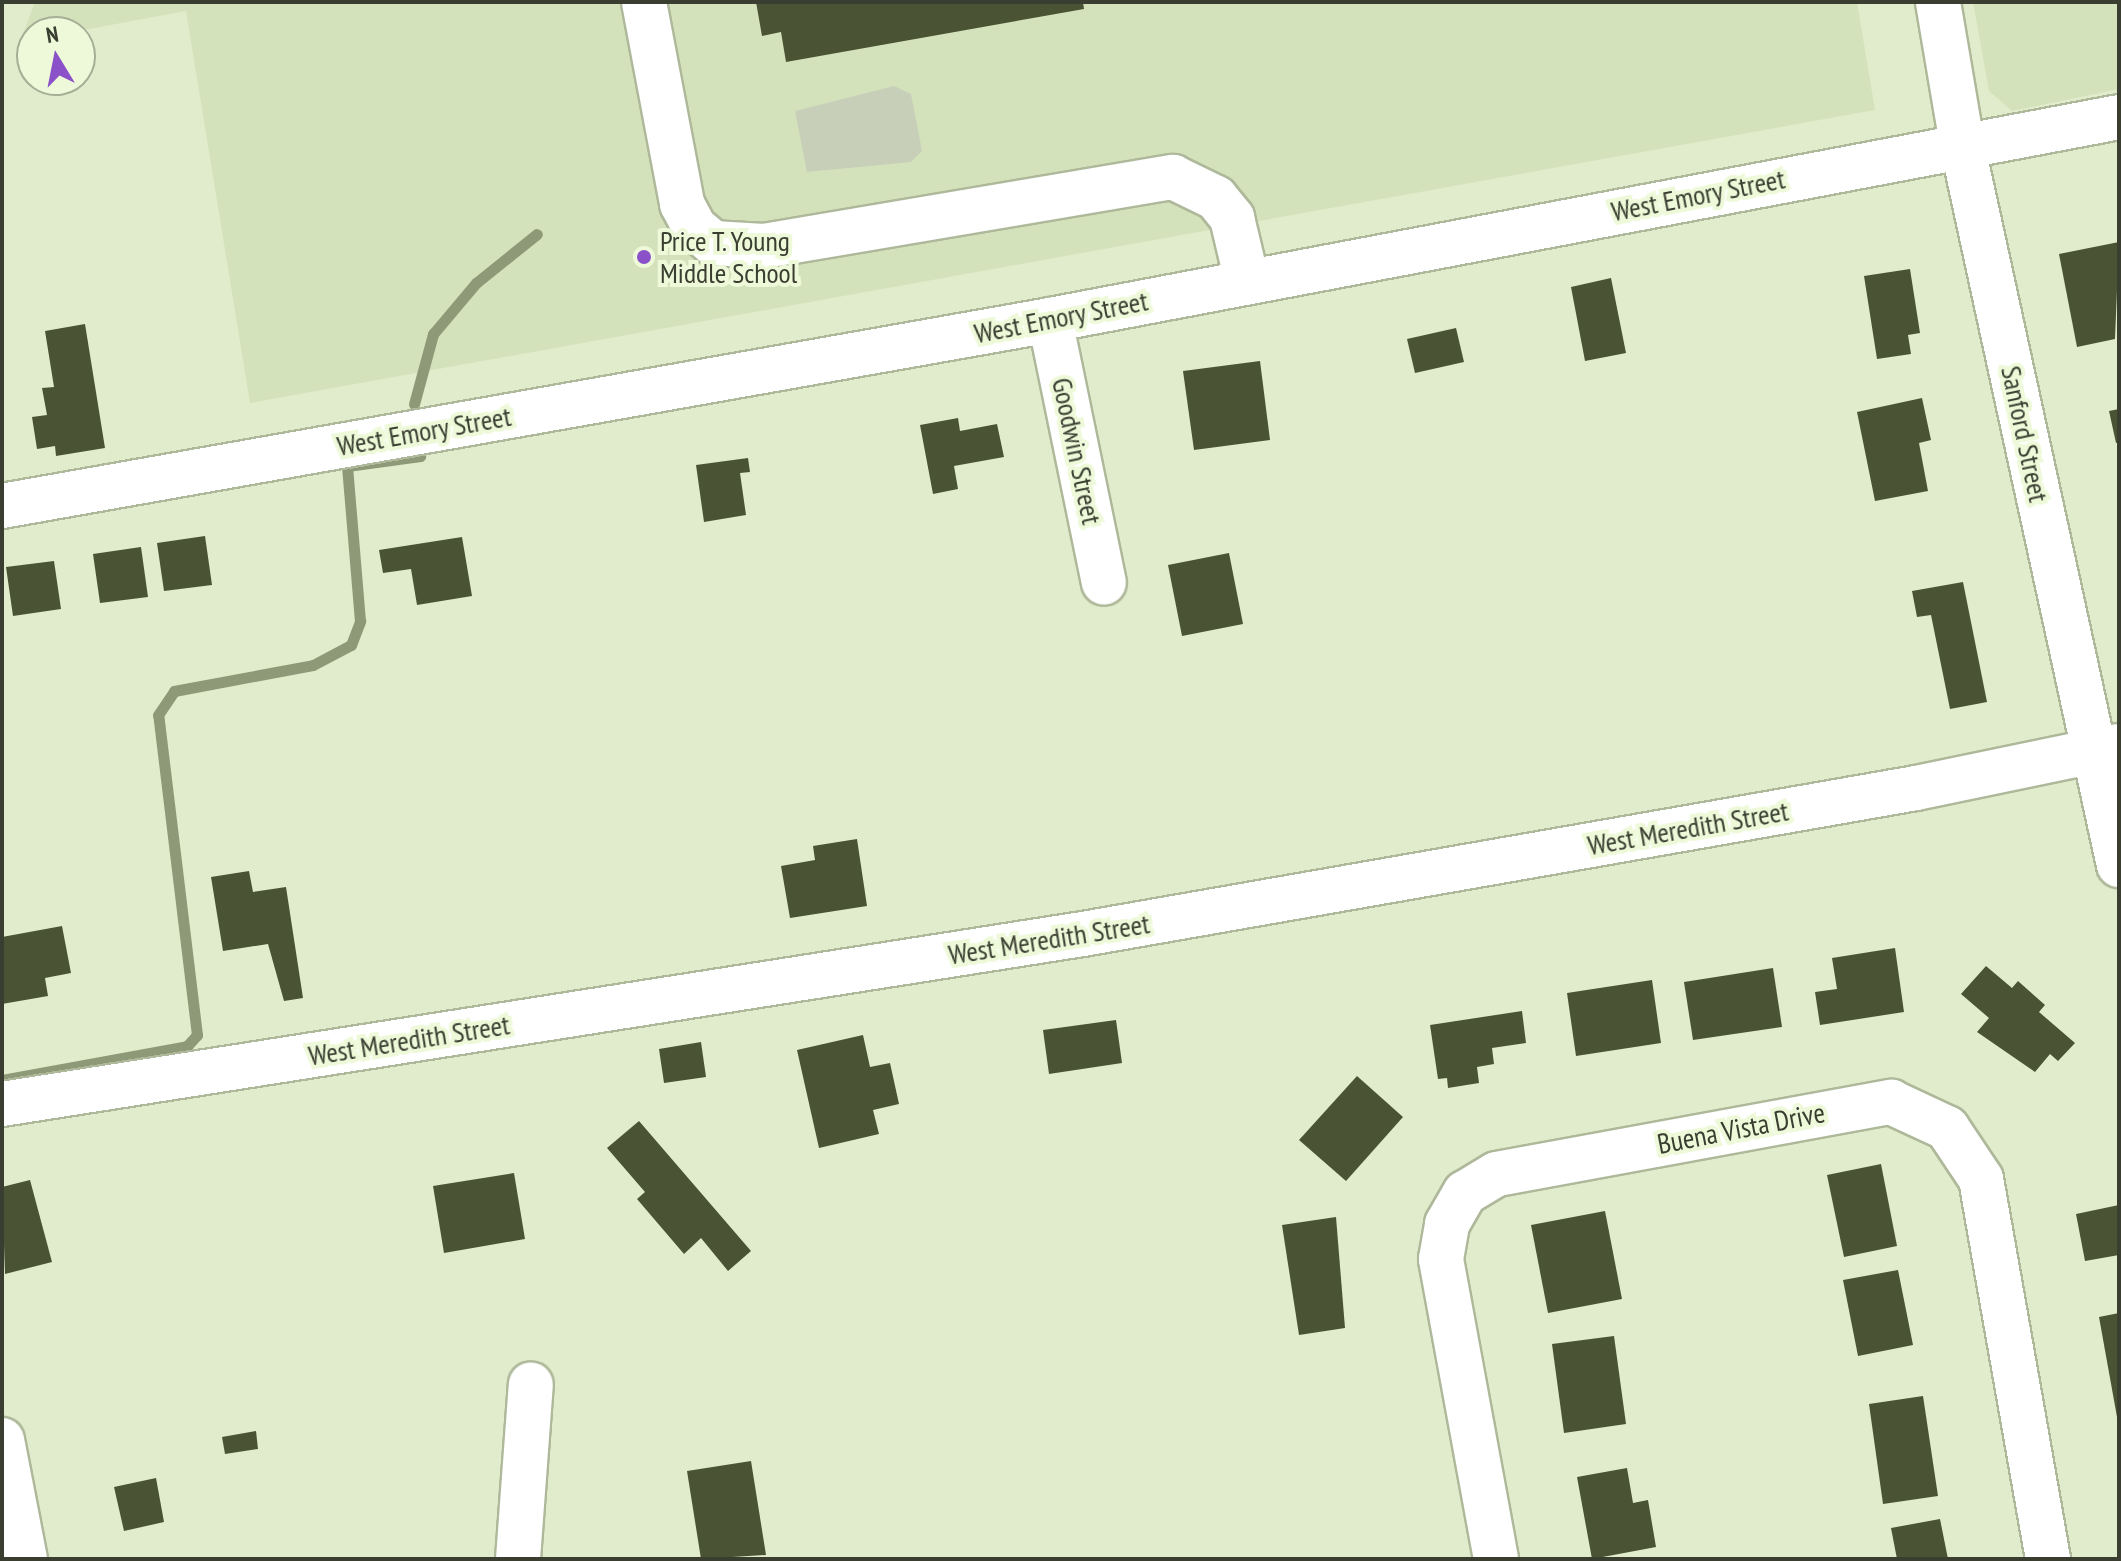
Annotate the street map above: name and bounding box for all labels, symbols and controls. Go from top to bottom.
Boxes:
north arrow [16,16,96,96]
text: N [44,20,60,49]
street label: West Emory Street [1608,162,1788,228]
place label: Price T. Young Middle School [660,224,797,290]
marker: Price T. Young Middle School [635,248,653,266]
street label: West Emory Street [971,284,1151,350]
street label: Sanford Street [1994,363,2056,505]
street label: Goodwin Street [1045,375,1109,527]
street label: West Emory Street [334,399,514,463]
street label: West Meredith Street [1585,794,1791,862]
street label: West Meredith Street [946,907,1152,971]
street label: West Meredith Street [306,1008,512,1072]
street label: Buena Vista Drive [1654,1095,1828,1161]

